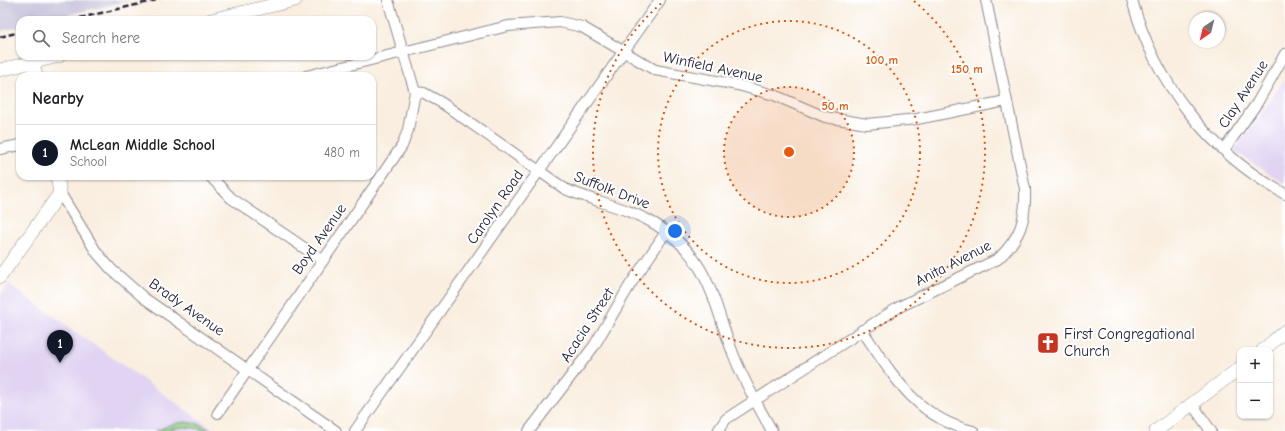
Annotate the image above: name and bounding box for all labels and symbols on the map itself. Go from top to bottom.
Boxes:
north arrow [1189,12,1225,48]
street label: Winfield Avenue [661,48,765,86]
text: 100 m [866,53,898,67]
street label: Clay Avenue [1214,56,1272,131]
text: 150 m [951,62,983,76]
text: 50 m [821,99,849,113]
centre of rings [782,145,796,159]
street label: Carolyn Road [463,167,527,247]
street label: Suffolk Drive [572,167,653,213]
street label: Boyd Avenue [288,200,350,278]
your location [665,221,685,241]
street label: Anita Avenue [912,236,994,290]
street label: Brady Avenue [146,274,229,340]
street label: Acacia Street [556,284,618,365]
place label: First Congregational Church [1064,325,1195,360]
pin: 1 [47,330,73,363]
church icon: First Congregational Church [1035,330,1061,356]

